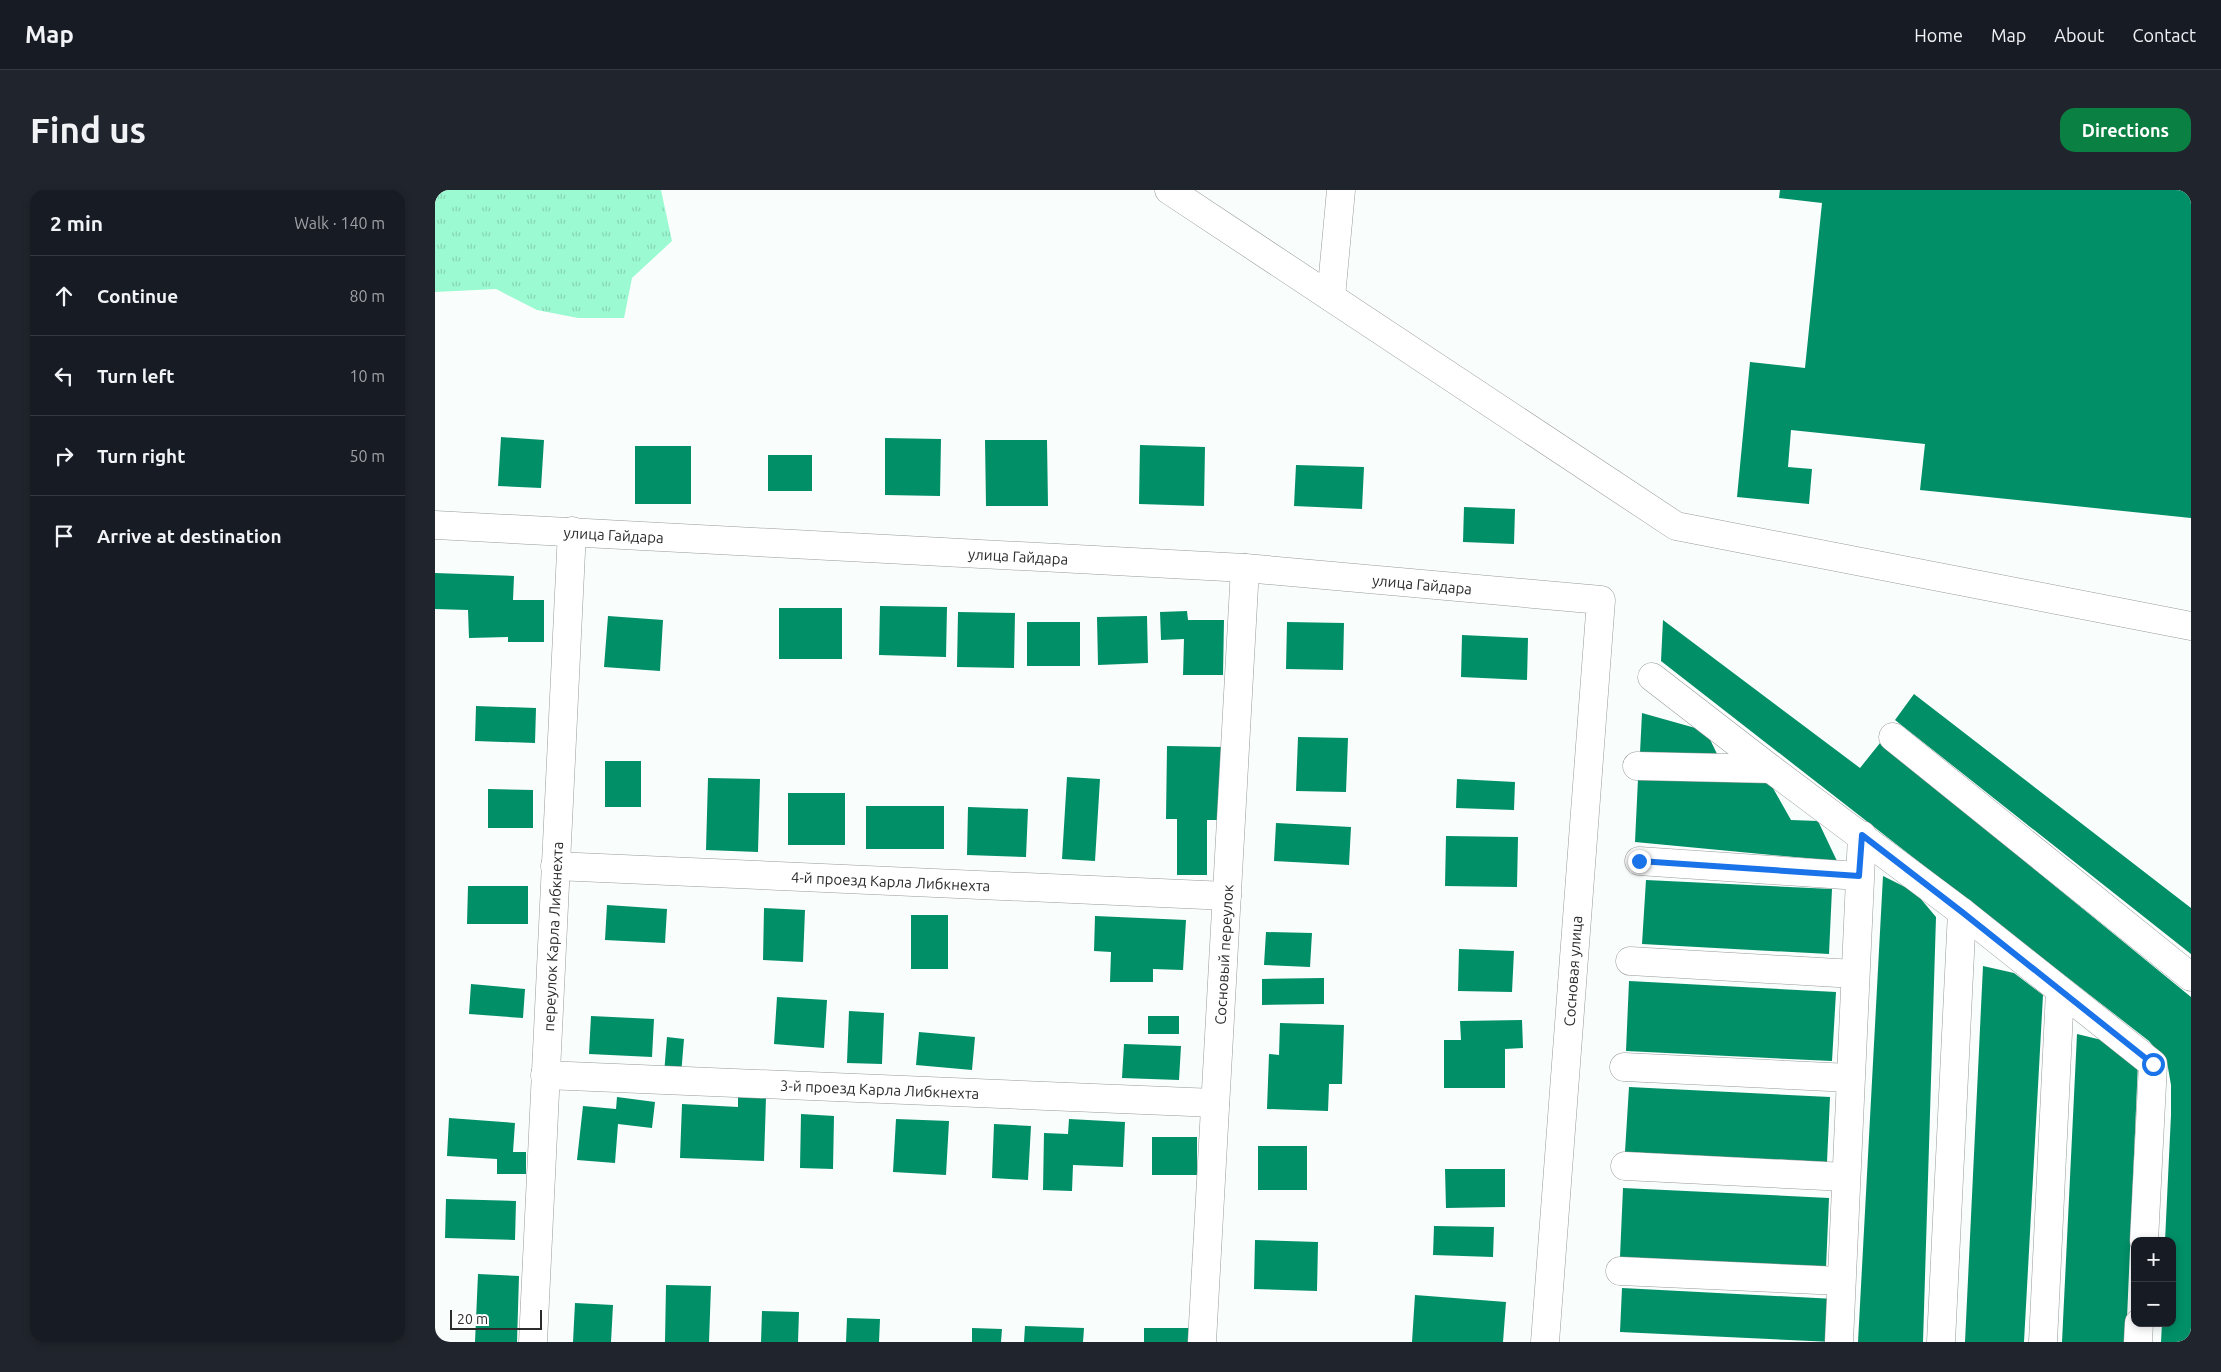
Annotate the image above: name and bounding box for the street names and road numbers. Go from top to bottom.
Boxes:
street label: улица Гайдара [563,523,664,546]
street label: улица Гайдара [968,545,1069,567]
street label: улица Гайдара [1371,571,1473,597]
street label: переулок Карла Либкнехта [539,841,566,1032]
street label: 4-й проезд Карла Либкнехта [791,868,991,894]
street label: Сосновый переулок [1211,884,1236,1025]
street label: Сосновая улица [1561,915,1585,1027]
street label: 3-й проезд Карла Либкнехта [780,1076,980,1102]

